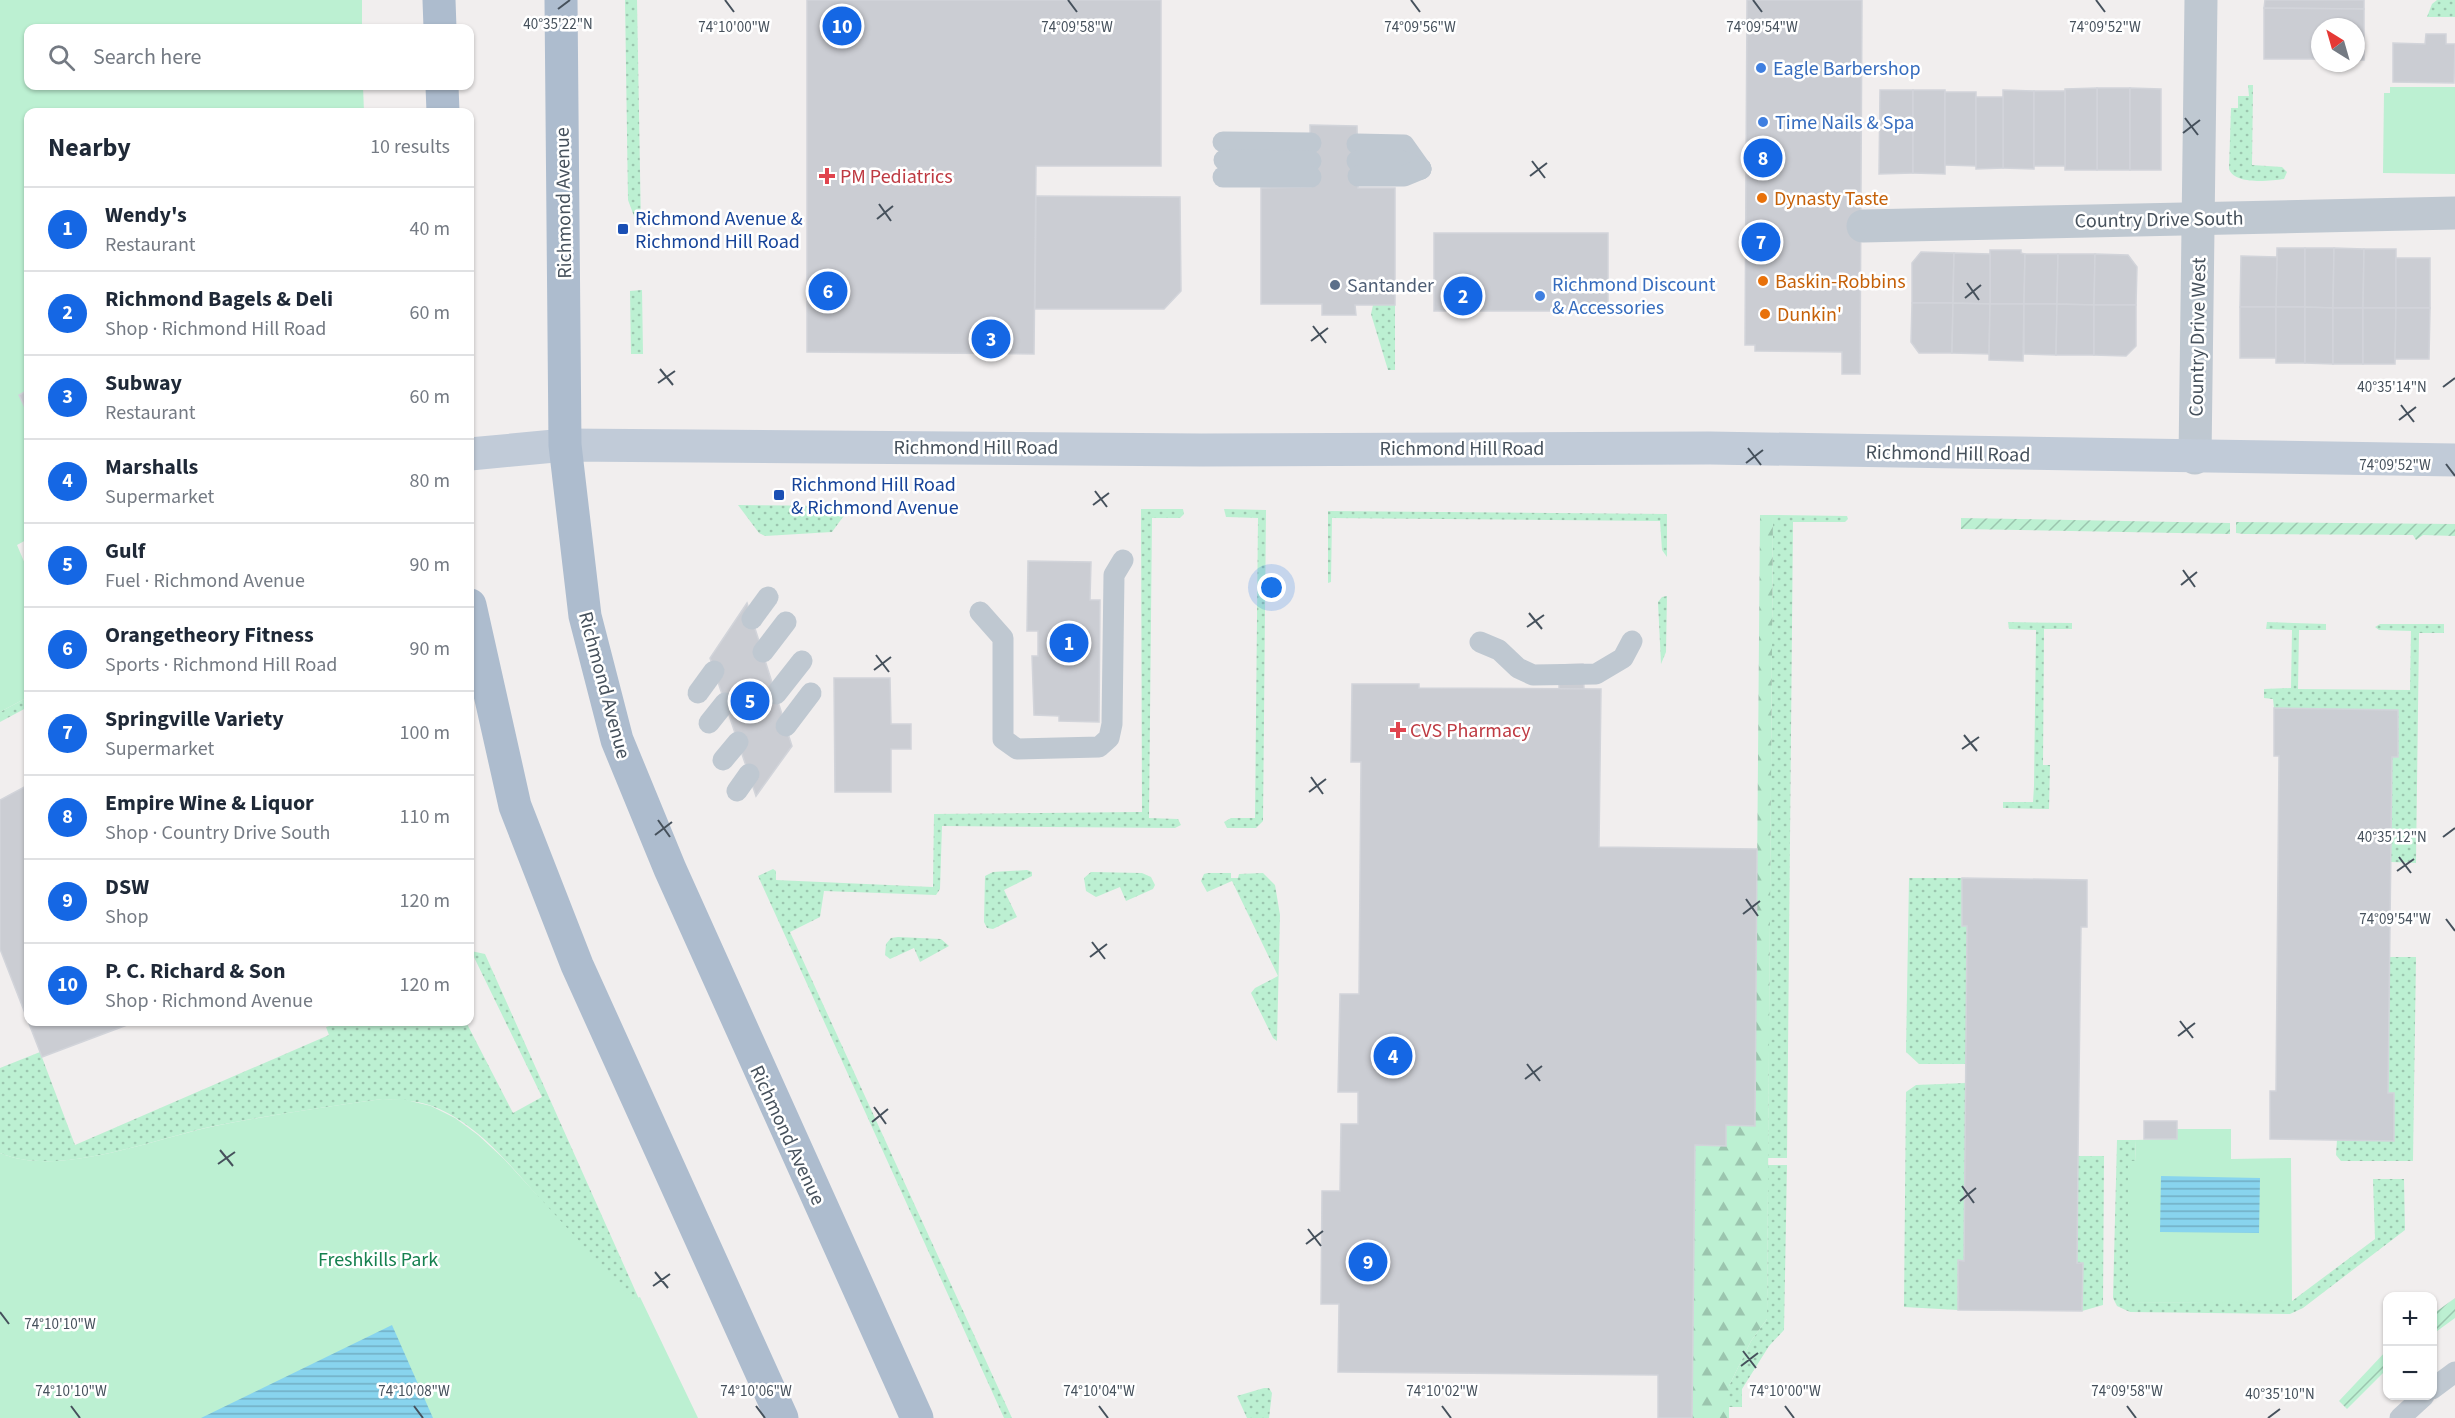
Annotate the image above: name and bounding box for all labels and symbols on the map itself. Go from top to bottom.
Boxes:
pin: 10 [822,3,862,48]
text: 40°35'22"N [523,14,593,35]
text: 74°10'00"W [698,17,770,38]
text: 74°09'58"W [1041,17,1113,38]
text: 74°09'56"W [1384,17,1456,38]
text: 74°09'54"W [1726,17,1798,38]
text: 74°09'52"W [2069,17,2141,38]
north arrow [2311,18,2365,72]
place label: Eagle Barbershop [1773,55,1921,83]
marker: Eagle Barbershop [1754,61,1768,75]
place label: Time Nails & Spa [1775,109,1914,137]
marker: Time Nails & Spa [1756,115,1770,129]
street label: Richmond Avenue [549,127,579,279]
pin: 8 [1744,136,1782,180]
place label: PM Pediatrics [840,163,953,191]
marker: PM Pediatrics [818,167,836,185]
place label: Dynasty Taste [1774,185,1889,213]
marker: Dynasty Taste [1755,191,1769,205]
place label: Richmond Avenue & Richmond Hill Road [635,205,803,256]
street label: Country Drive South [2074,205,2244,235]
pin: 7 [1742,220,1780,264]
marker: Richmond Avenue & Richmond Hill Road [616,222,630,236]
street label: Country Drive West [2183,257,2213,417]
pin: 6 [808,268,848,314]
place label: Baskin-Robbins [1775,268,1906,296]
place label: Richmond Discount & Accessories [1552,271,1716,322]
place label: Santander [1347,272,1434,300]
pin: 2 [1444,274,1482,318]
marker: Baskin-Robbins [1756,274,1770,288]
marker: Santander [1328,278,1342,292]
marker: Richmond Discount & Accessories [1533,289,1547,303]
place label: Dunkin' [1777,301,1842,329]
marker: Dunkin' [1758,307,1772,321]
pin: 3 [972,316,1010,362]
text: 40°35'14"N [2357,377,2427,398]
street label: Richmond Hill Road [894,434,1058,462]
street label: Richmond Hill Road [1380,435,1544,463]
street label: Richmond Hill Road [1865,439,2031,469]
text: 74°09'52"W [2359,455,2431,476]
place label: Richmond Hill Road & Richmond Avenue [791,471,959,522]
marker: Richmond Hill Road & Richmond Avenue [772,488,786,502]
your location [1257,573,1286,602]
street label: Richmond Avenue [571,609,637,762]
pin: 1 [1050,620,1088,666]
pin: 5 [730,678,770,724]
place label: CVS Pharmacy [1410,717,1531,745]
marker: CVS Pharmacy [1391,723,1405,737]
text: 40°35'12"N [2357,827,2427,848]
text: 74°09'54"W [2359,909,2431,930]
pin: 4 [1374,1034,1412,1078]
street label: Richmond Avenue [742,1061,832,1210]
pin: 9 [1348,1240,1388,1284]
park label: Freshkills Park [318,1246,438,1274]
text: 74°10'10"W [24,1314,96,1335]
text: 74°10'10"W [35,1381,107,1402]
text: 74°10'08"W [378,1381,450,1402]
text: 74°10'06"W [720,1381,792,1402]
text: 74°10'04"W [1063,1381,1135,1402]
text: 74°10'02"W [1406,1381,1478,1402]
text: 74°10'00"W [1749,1381,1821,1402]
text: 74°09'58"W [2091,1381,2163,1402]
text: 40°35'10"N [2245,1384,2315,1405]

